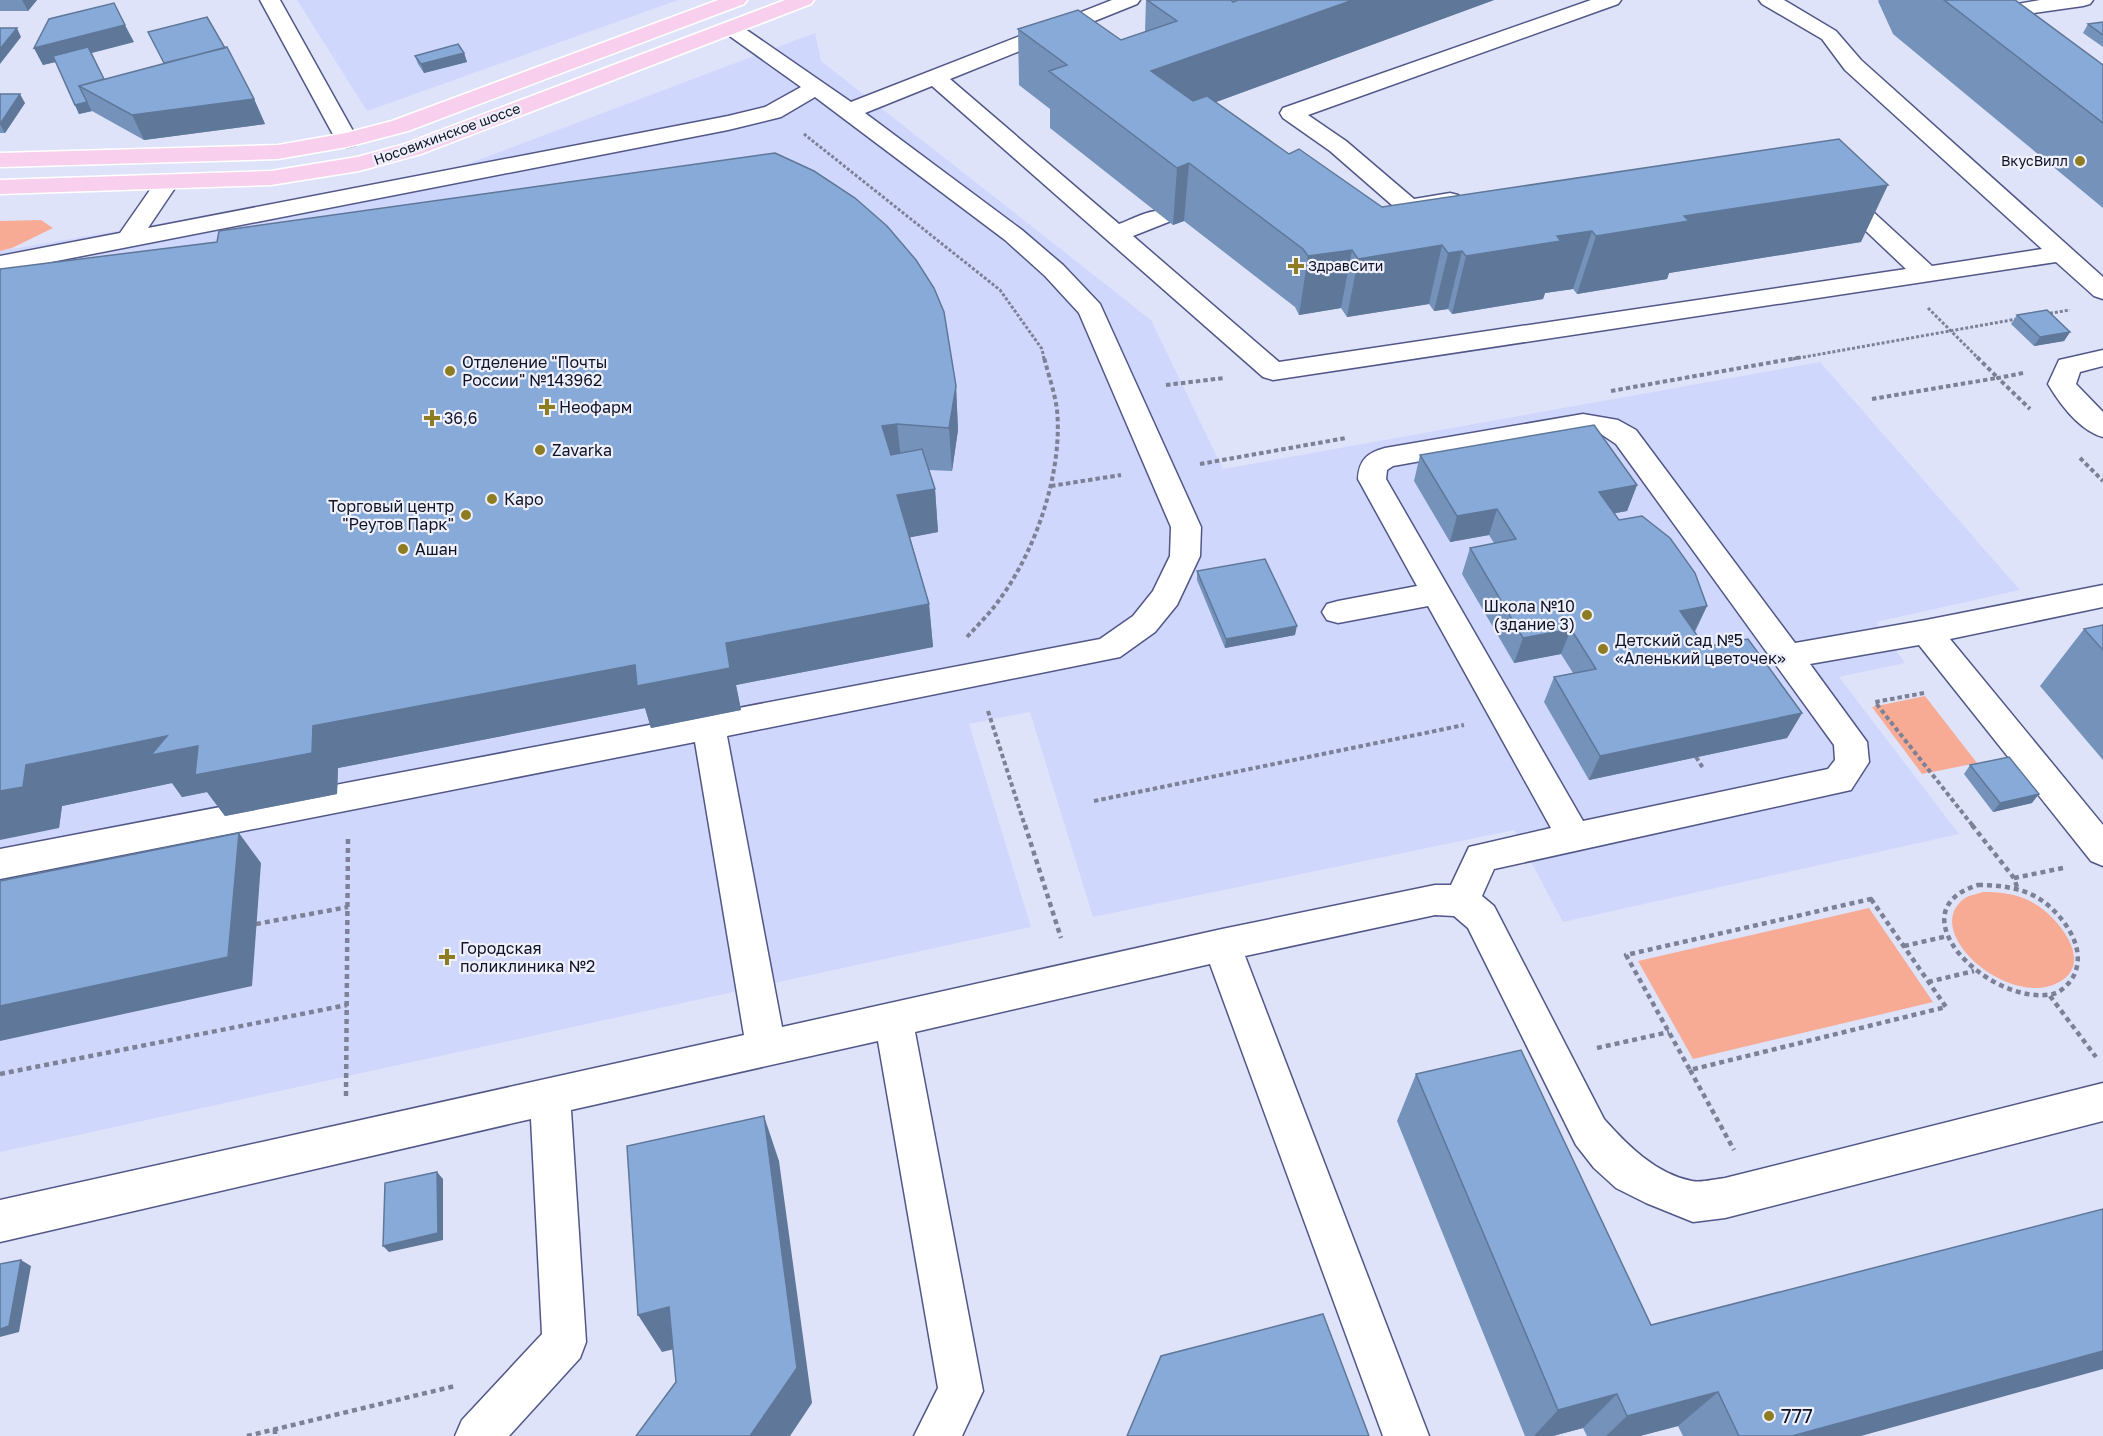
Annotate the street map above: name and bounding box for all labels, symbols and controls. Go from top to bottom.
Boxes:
street label: Носовихинское шоссе [371,99,522,168]
place label: ВкусВилл [2001,152,2068,169]
marker: ВкусВилл [2073,154,2087,168]
place label: ЗдравСити [1308,257,1383,274]
marker: ЗдравСити [1289,259,1303,273]
place label: Отделение "Почты России" №143962 [462,352,608,390]
marker: Отделение "Почты России" №143962 [443,364,457,378]
place label: Неофарм [559,397,632,417]
marker: Неофарм [540,400,554,414]
place label: 36,6 [444,408,478,428]
marker: 36,6 [425,411,439,425]
place label: Zavarka [552,440,612,460]
marker: Zavarka [533,443,547,457]
place label: Каро [504,489,544,509]
marker: Каро [485,492,499,506]
place label: Торговый центр "Реутов Парк" [328,496,454,534]
marker: Торговый центр "Реутов Парк" [459,508,473,522]
place label: Ашан [415,539,457,559]
marker: Ашан [396,542,410,556]
place label: Школа №10 (здание 3) [1484,596,1575,634]
marker: Школа №10 (здание 3) [1580,608,1594,622]
place label: Детский сад №5 «Аленький цветочек» [1615,630,1786,668]
marker: Детский сад №5 «Аленький цветочек» [1596,642,1610,656]
place label: Городская поликлиника №2 [460,938,595,976]
marker: Городская поликлиника №2 [438,948,456,966]
place label: 777 [1781,1403,1813,1427]
marker: 777 [1762,1409,1776,1423]

